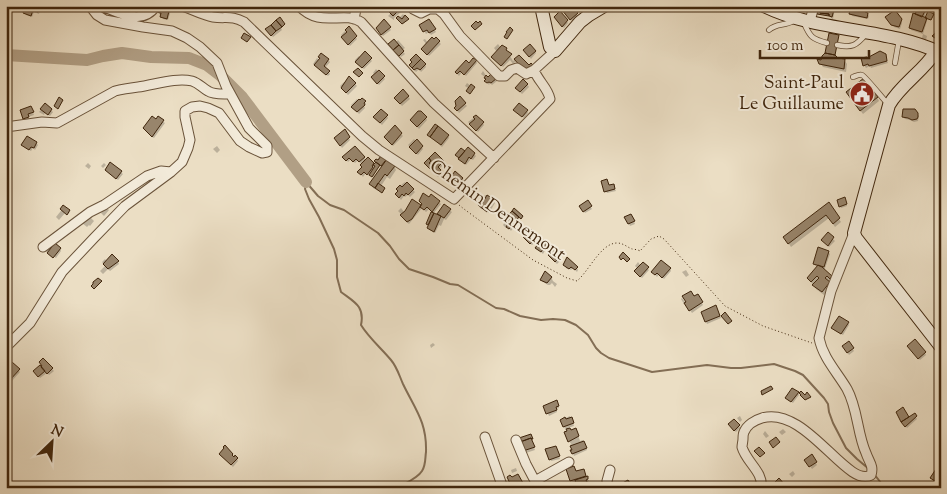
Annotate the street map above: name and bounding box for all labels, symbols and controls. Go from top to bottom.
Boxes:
scale bar [760,28,868,60]
text: 100 m [767,36,804,57]
place label: Saint-Paul Le Guillaume [739,71,844,118]
public building icon: Saint-Paul Le Guillaume [849,81,875,107]
street label: Chemin Dennemont [424,154,570,268]
north arrow [28,416,78,466]
text: N [47,421,66,443]

